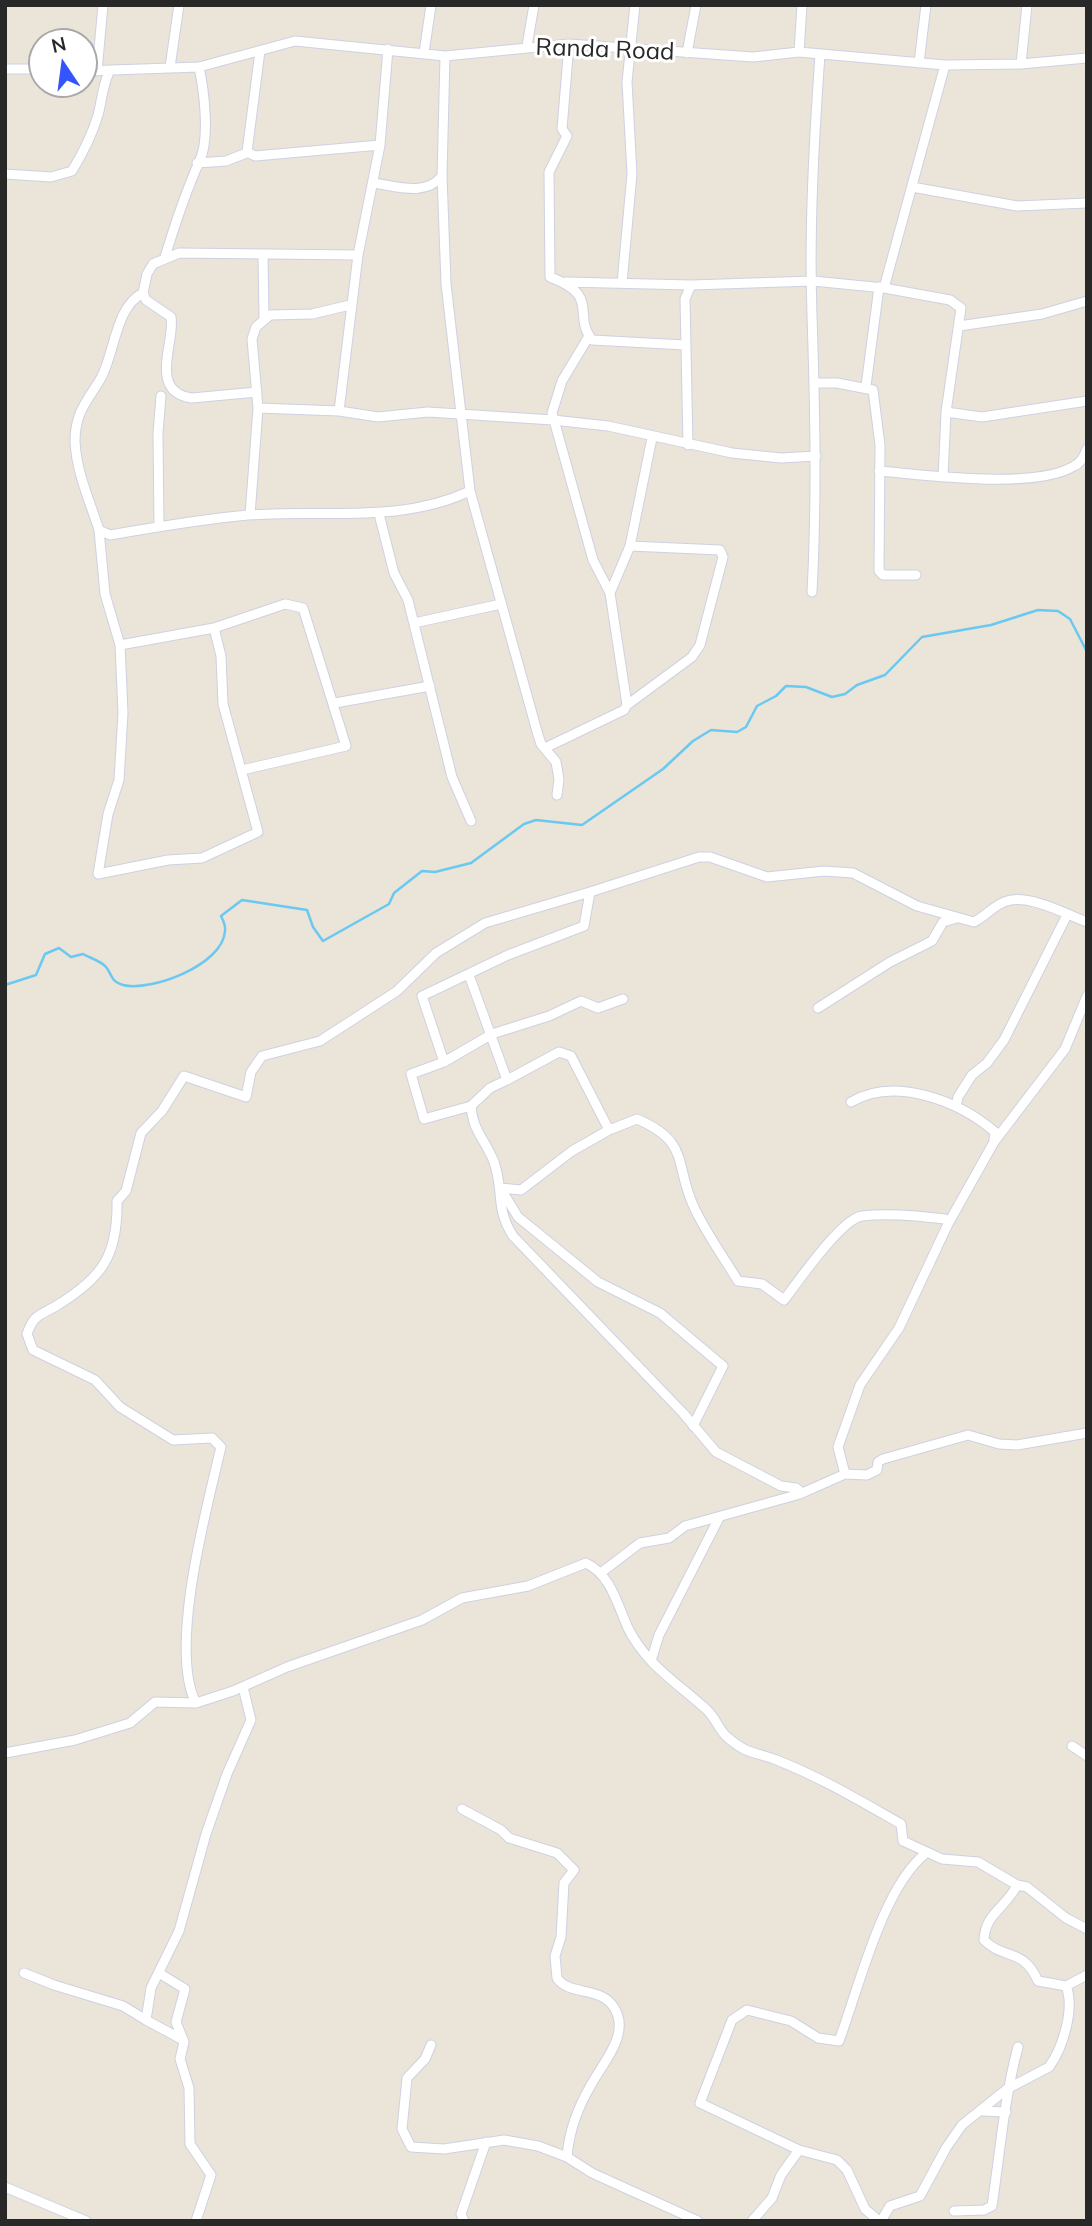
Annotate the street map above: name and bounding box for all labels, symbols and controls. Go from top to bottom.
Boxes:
north arrow [28,28,98,98]
text: N [49,31,68,58]
street label: Randa Road [535,33,675,67]

